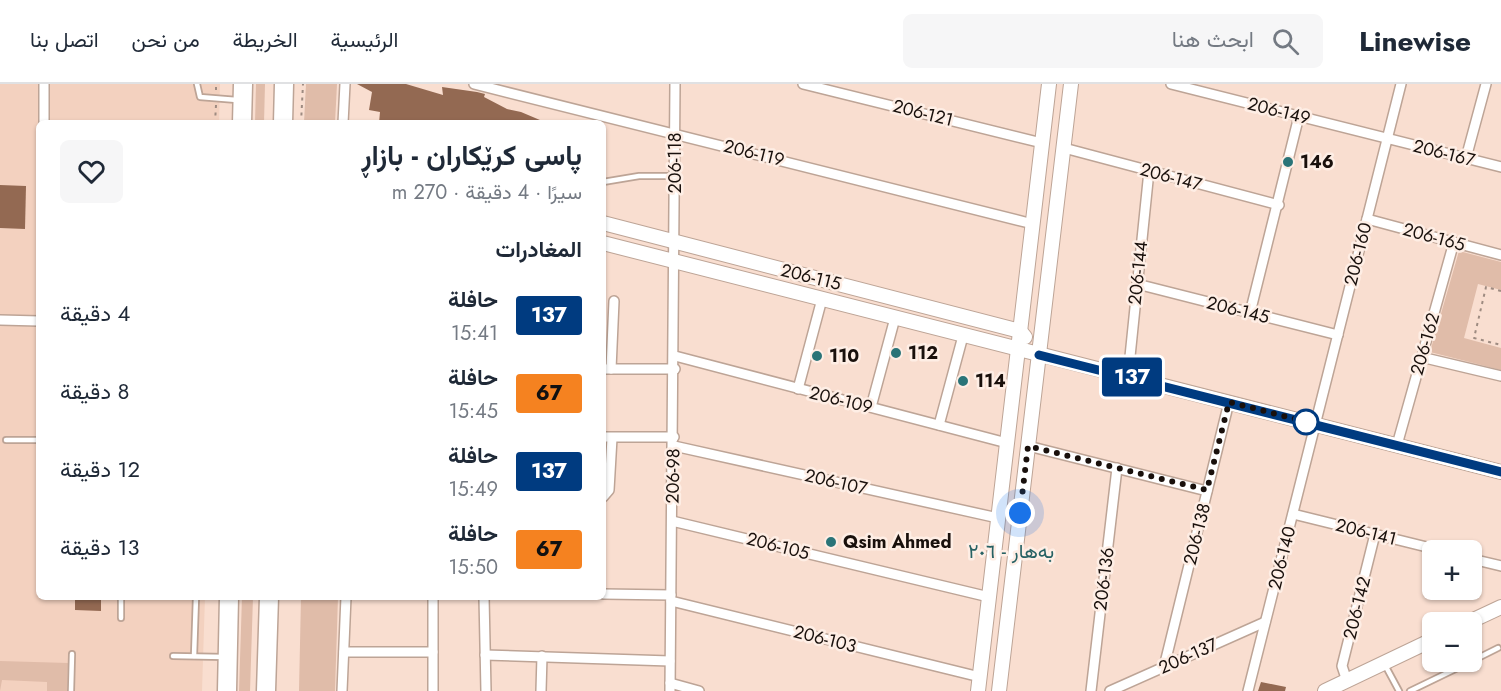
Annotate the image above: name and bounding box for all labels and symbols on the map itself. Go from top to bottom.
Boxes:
street label: 206-149 [1245,91,1313,131]
street label: 206-121 [890,93,956,133]
street label: 206-118 [662,132,688,194]
street label: 206-119 [721,133,787,173]
street label: 206-167 [1410,133,1478,173]
place label: 146 [1300,149,1334,175]
marker: 146 [1281,155,1295,169]
street label: 206-147 [1137,156,1205,198]
street label: 206-165 [1400,216,1468,258]
street label: 206-160 [1338,219,1378,288]
street label: 206-144 [1122,240,1154,306]
street label: 206-115 [778,257,844,297]
street label: 206-145 [1204,290,1272,330]
street label: 206-162 [1404,310,1446,378]
place label: 112 [908,340,938,366]
place label: 110 [829,343,859,369]
marker: 112 [889,346,903,360]
marker: 110 [810,349,824,363]
line badge: 137 [1098,358,1166,396]
place label: 114 [975,368,1006,394]
marker: 114 [956,374,970,388]
street label: 206-109 [807,380,875,420]
unlabelled marker [1293,409,1319,435]
street label: 206-98 [660,448,686,504]
street label: 206-107 [802,462,870,502]
your location [1005,498,1035,528]
street label: 206-138 [1177,500,1217,568]
street label: 206-141 [1333,512,1399,552]
street label: 206-140 [1262,523,1302,592]
street label: 206-105 [744,526,812,566]
place label: Qsim Ahmed [843,529,952,555]
marker: Qsim Ahmed [824,535,838,549]
district label: بەهار - ٢٠٦ [968,537,1054,566]
street label: 206-136 [1087,546,1121,612]
street label: 206-142 [1337,574,1377,642]
street label: 206-103 [791,619,859,659]
street label: 206-137 [1154,631,1222,681]

